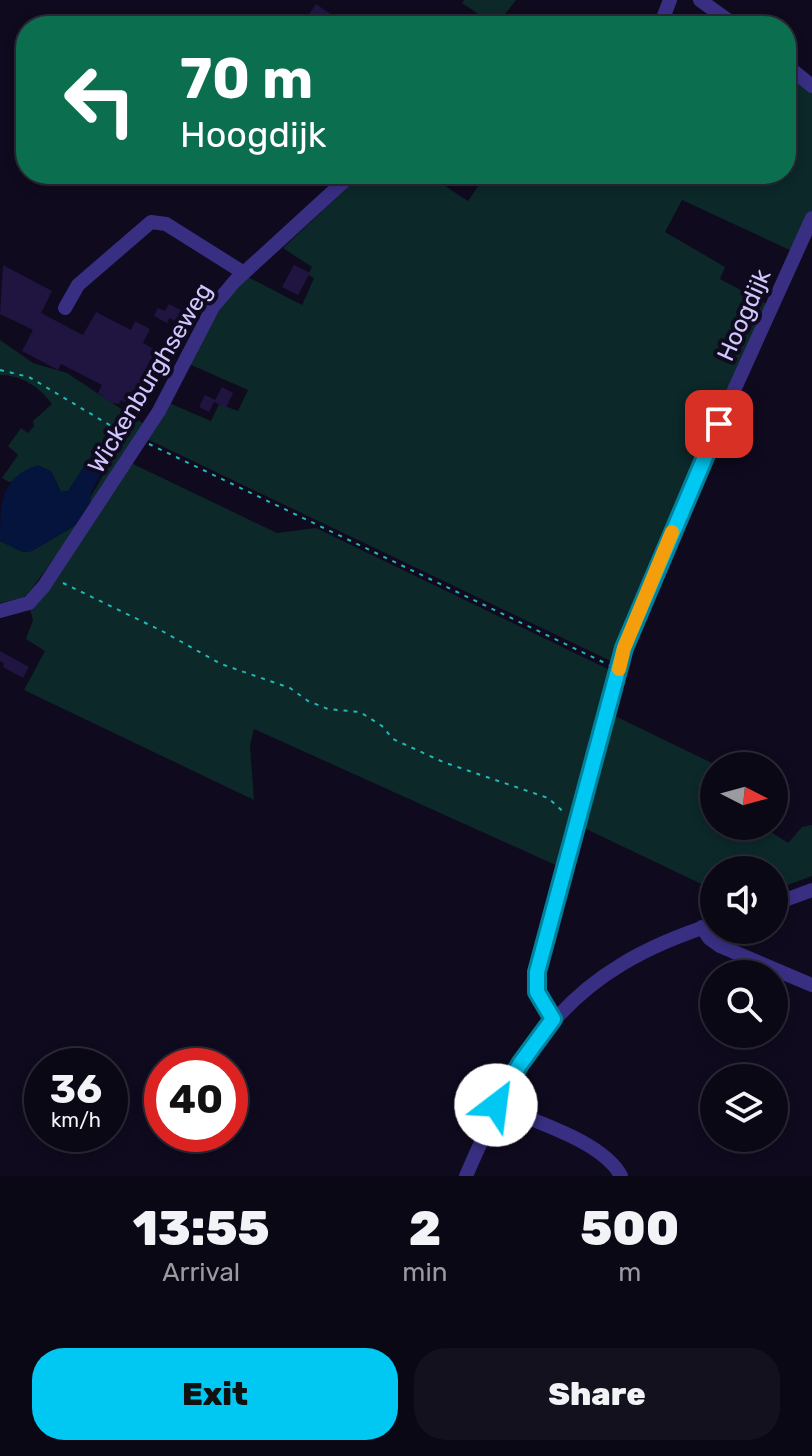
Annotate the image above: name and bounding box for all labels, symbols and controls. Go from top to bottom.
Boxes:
text: 70 m [180,46,313,112]
icon: left [48,48,152,152]
text: Hoogdijk [180,113,326,156]
street label: Hoogdijk [711,264,777,365]
street label: Wickenburghseweg [82,278,218,478]
pin [685,390,753,458]
icon: arrive [697,402,741,446]
north arrow [700,752,788,840]
map controls [700,752,788,1152]
button: sound [700,856,788,944]
button: search [700,960,788,1048]
speed limit sign: 40 [144,1048,248,1152]
position arrow [454,1063,538,1147]
button: layers [700,1064,788,1152]
text: 36 [50,1066,102,1113]
text: km/h [51,1108,101,1132]
text: 13:55 [133,1200,270,1257]
text: 2 [409,1200,441,1257]
text: 500 [580,1200,679,1257]
text: Arrival [162,1257,240,1288]
text: min [402,1257,447,1288]
text: m [618,1257,641,1288]
button: Exit [32,1348,398,1440]
button: Share [414,1348,780,1440]

